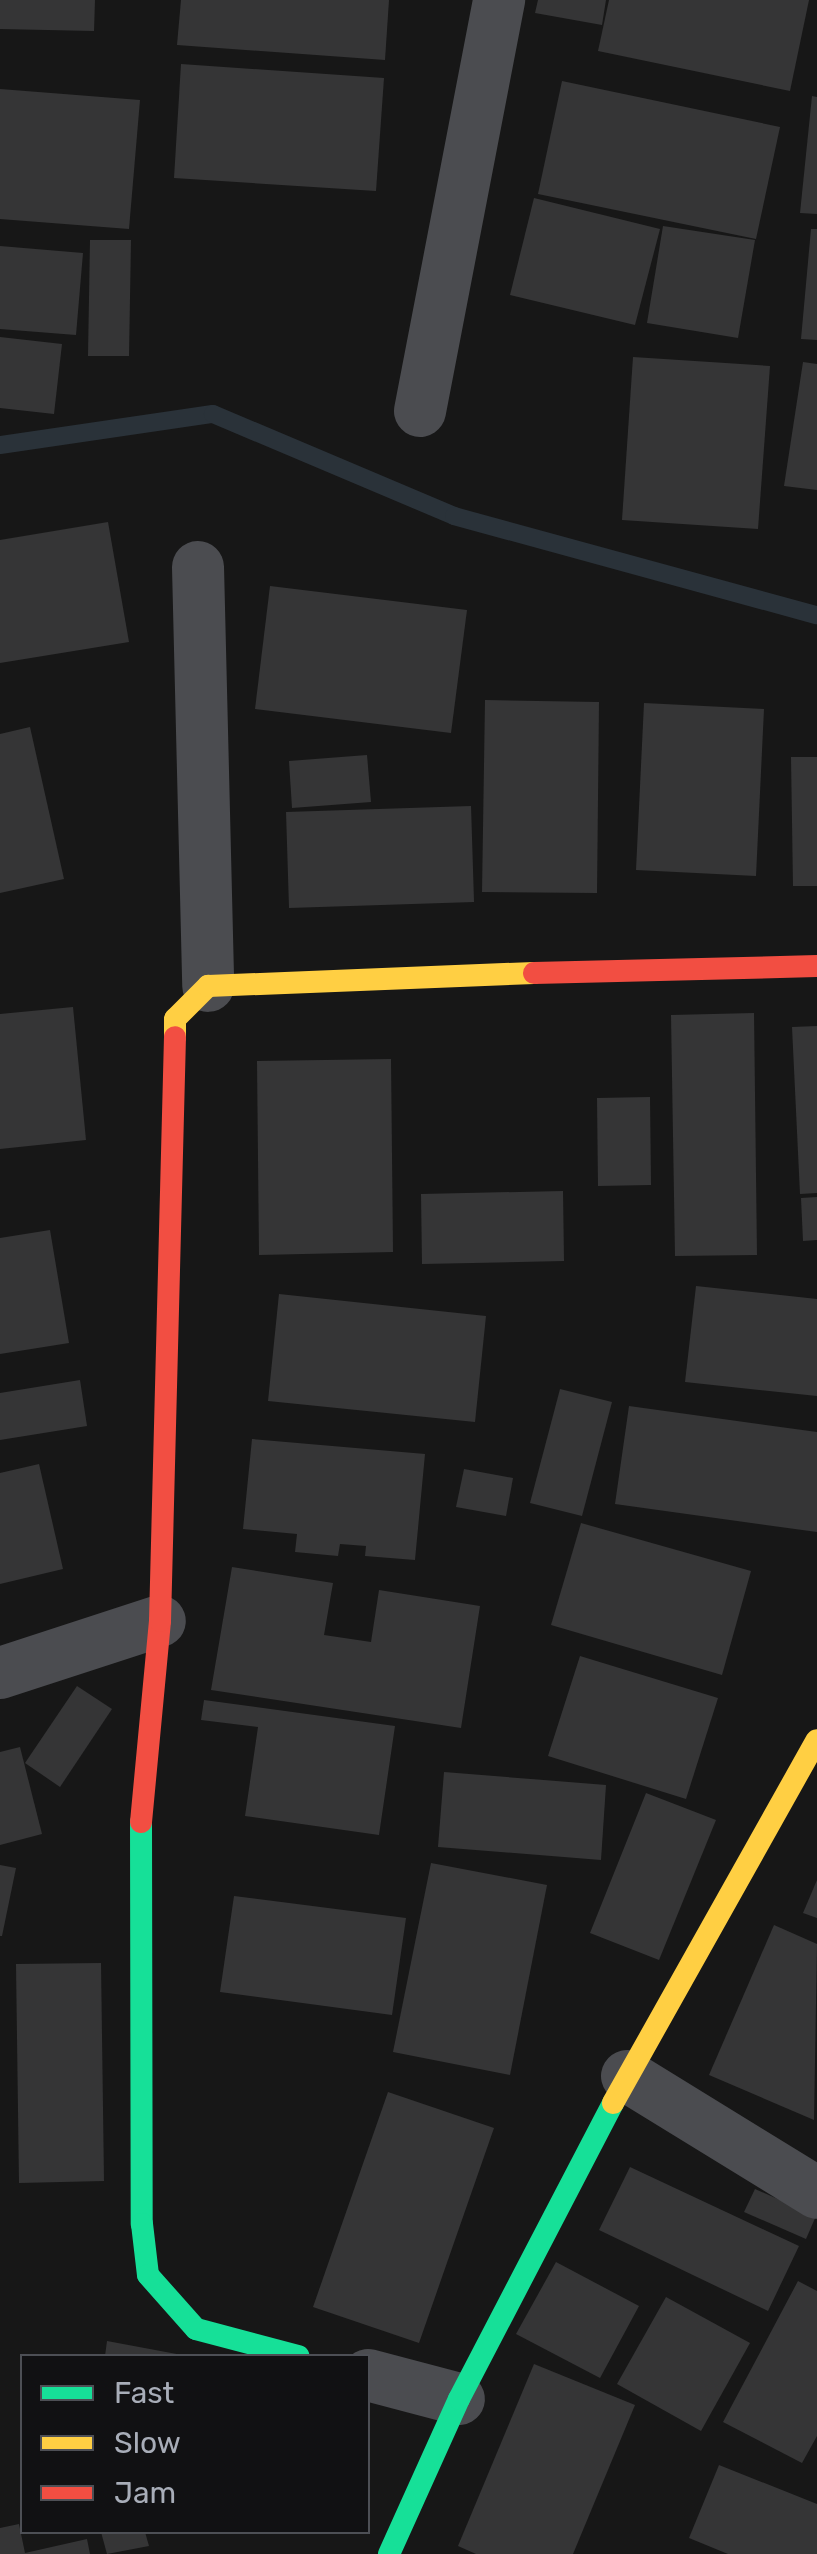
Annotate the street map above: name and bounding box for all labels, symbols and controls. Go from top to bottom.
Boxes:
legend [20,2354,370,2534]
text: Fast [114,2375,174,2411]
text: Slow [114,2425,181,2461]
text: Jam [114,2475,176,2511]

